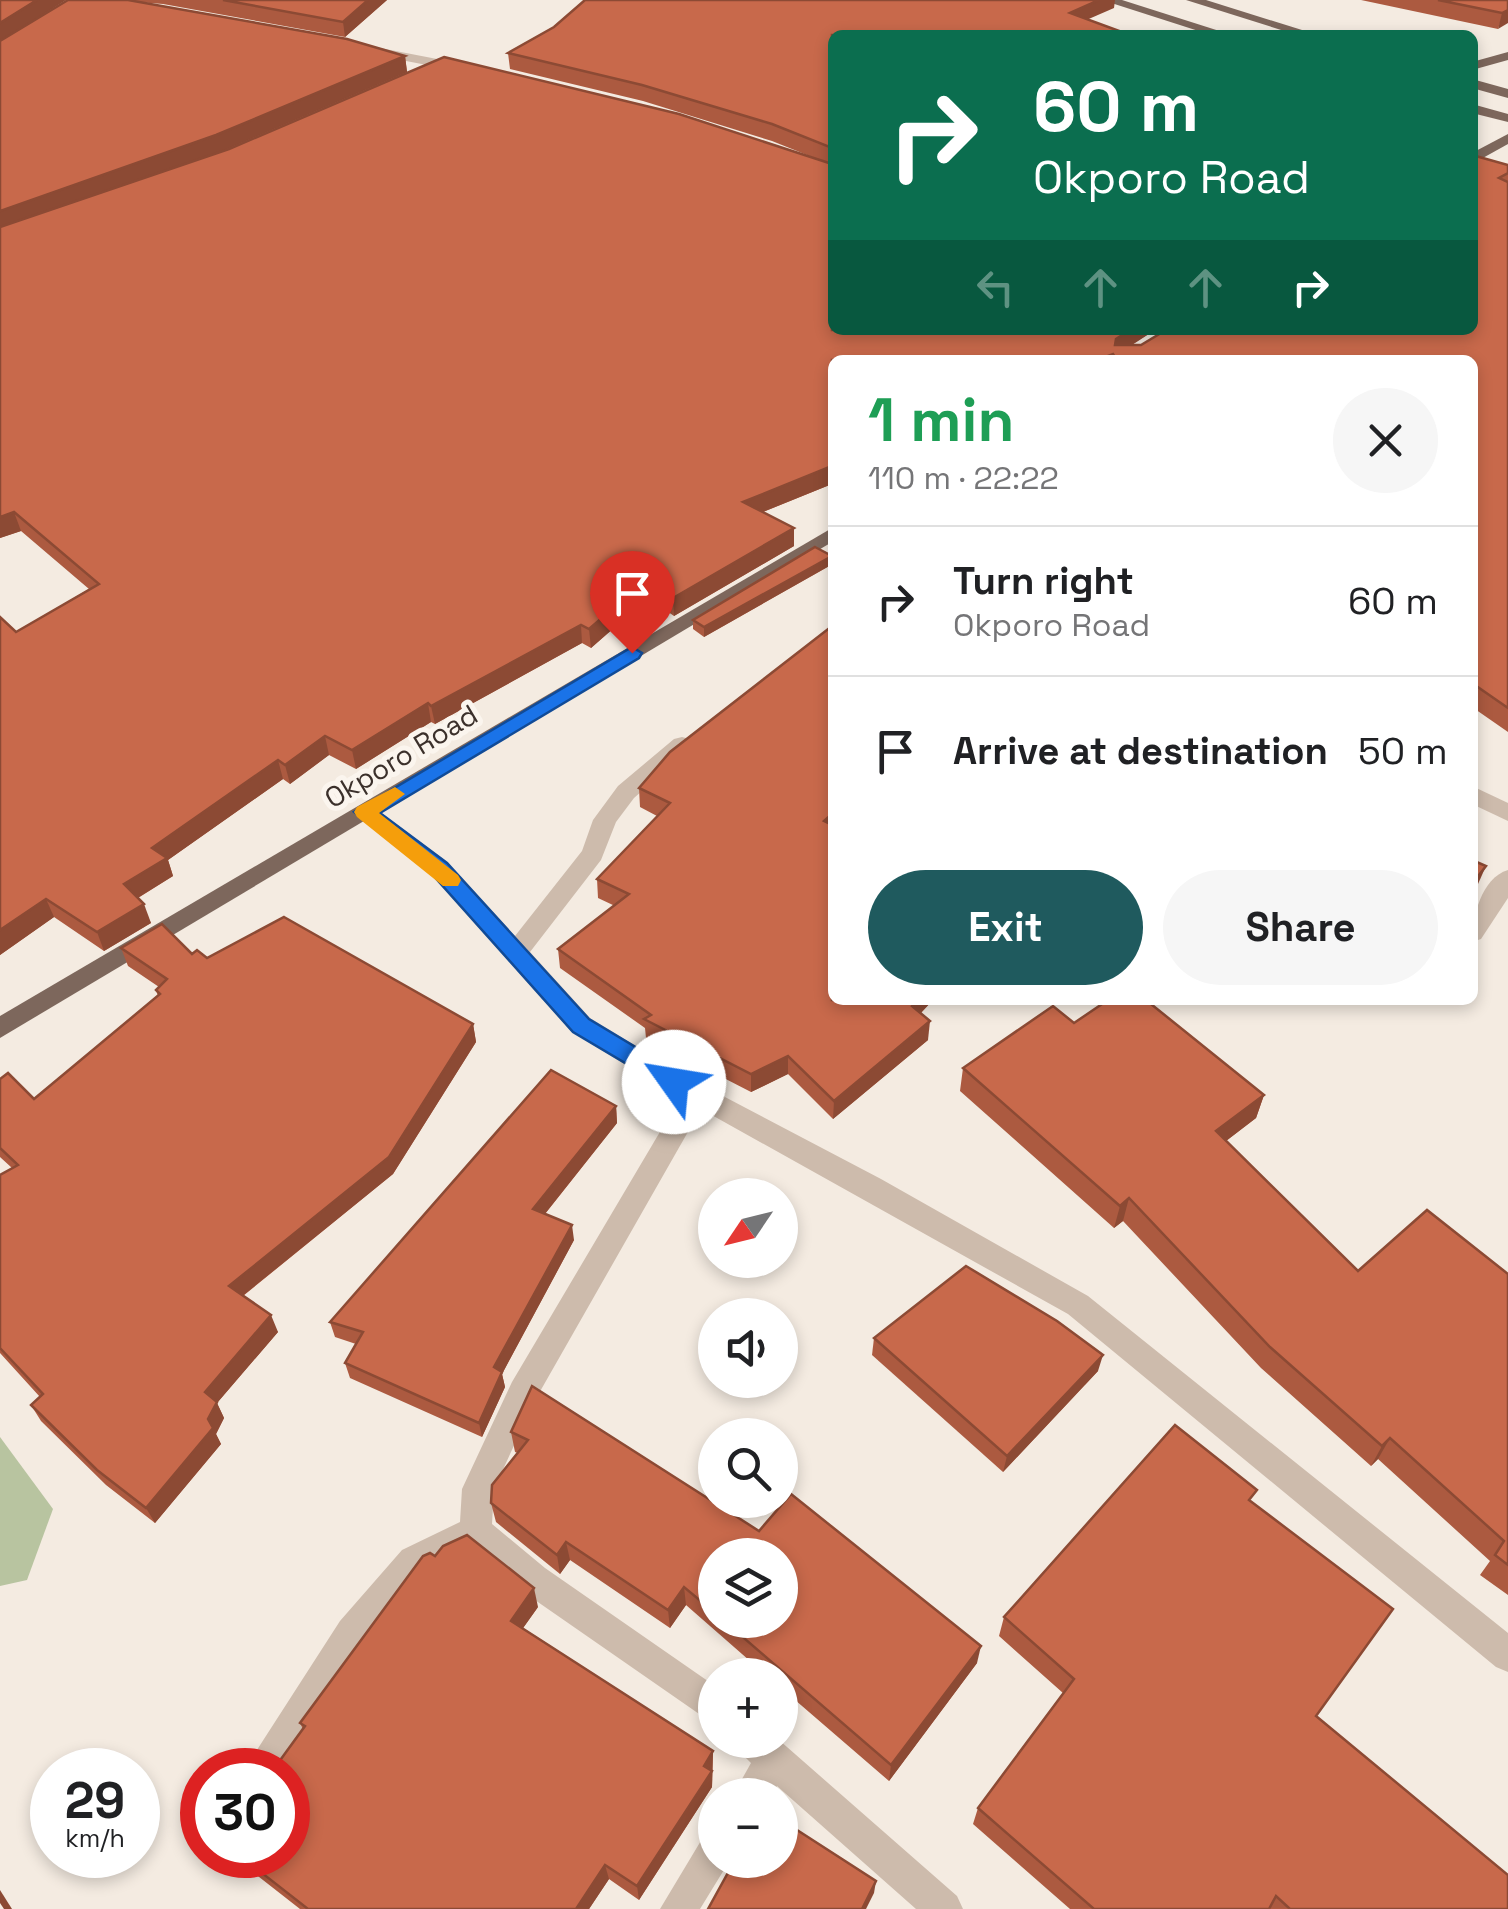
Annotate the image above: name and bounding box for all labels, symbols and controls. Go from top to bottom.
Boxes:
text: 60 m [1033,62,1199,151]
icon: right [868,70,998,200]
text: Okporo Road [1033,149,1310,206]
icon: left [968,260,1023,315]
icon: ahead [1073,260,1128,315]
icon: ahead [1178,260,1233,315]
icon: right [1283,260,1338,315]
text: 1 min [868,382,1015,459]
button: close [1333,388,1438,493]
text: 110 m · 22:22 [868,458,1059,498]
pin [590,551,675,654]
text: Turn right [953,557,1134,605]
icon: arrive [605,566,660,621]
icon: right [868,574,923,629]
text: 60 m [1348,577,1438,625]
text: Okporo Road [953,605,1150,645]
street label: Okporo Road [318,696,484,816]
icon: arrive [868,724,923,779]
text: Arrive at destination [953,727,1328,775]
text: 50 m [1358,727,1448,775]
button: Exit [868,870,1143,985]
button: Share [1163,870,1438,985]
position arrow [622,1030,726,1134]
north arrow [698,1178,798,1278]
map controls [698,1178,798,1878]
button: sound [698,1298,798,1398]
button: search [698,1418,798,1518]
button: layers [698,1538,798,1638]
button: + [698,1658,798,1758]
speed limit sign: 30 [180,1748,310,1878]
text: 29 [65,1769,125,1833]
button: − [698,1778,798,1878]
text: km/h [65,1822,125,1854]

